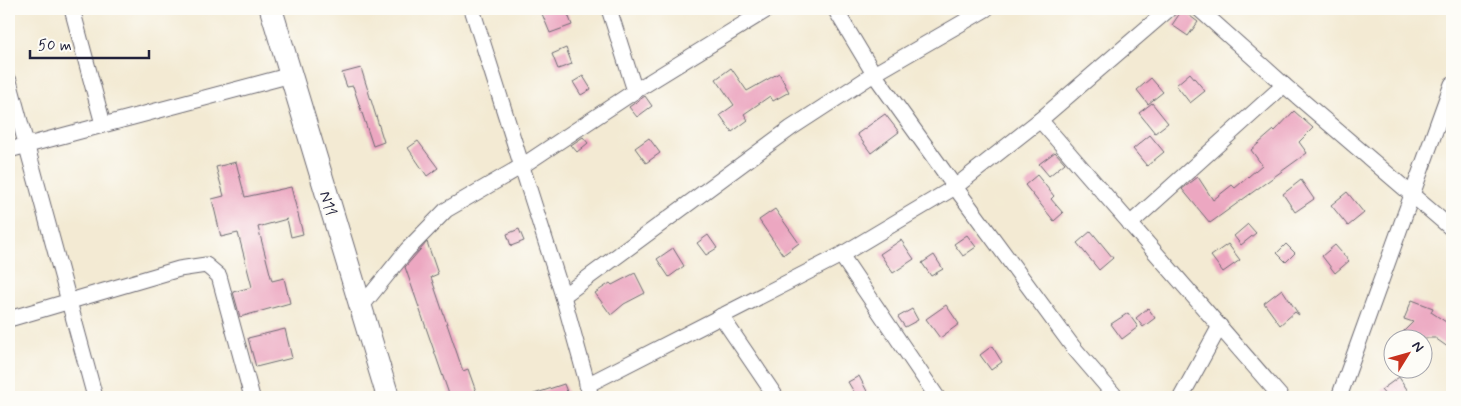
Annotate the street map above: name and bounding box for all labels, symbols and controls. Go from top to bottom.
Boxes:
scale bar [30,28,149,60]
text: 50 m [38,36,72,56]
street label: N11 [314,189,341,218]
north arrow [1384,328,1434,378]
text: N [1408,338,1428,356]

